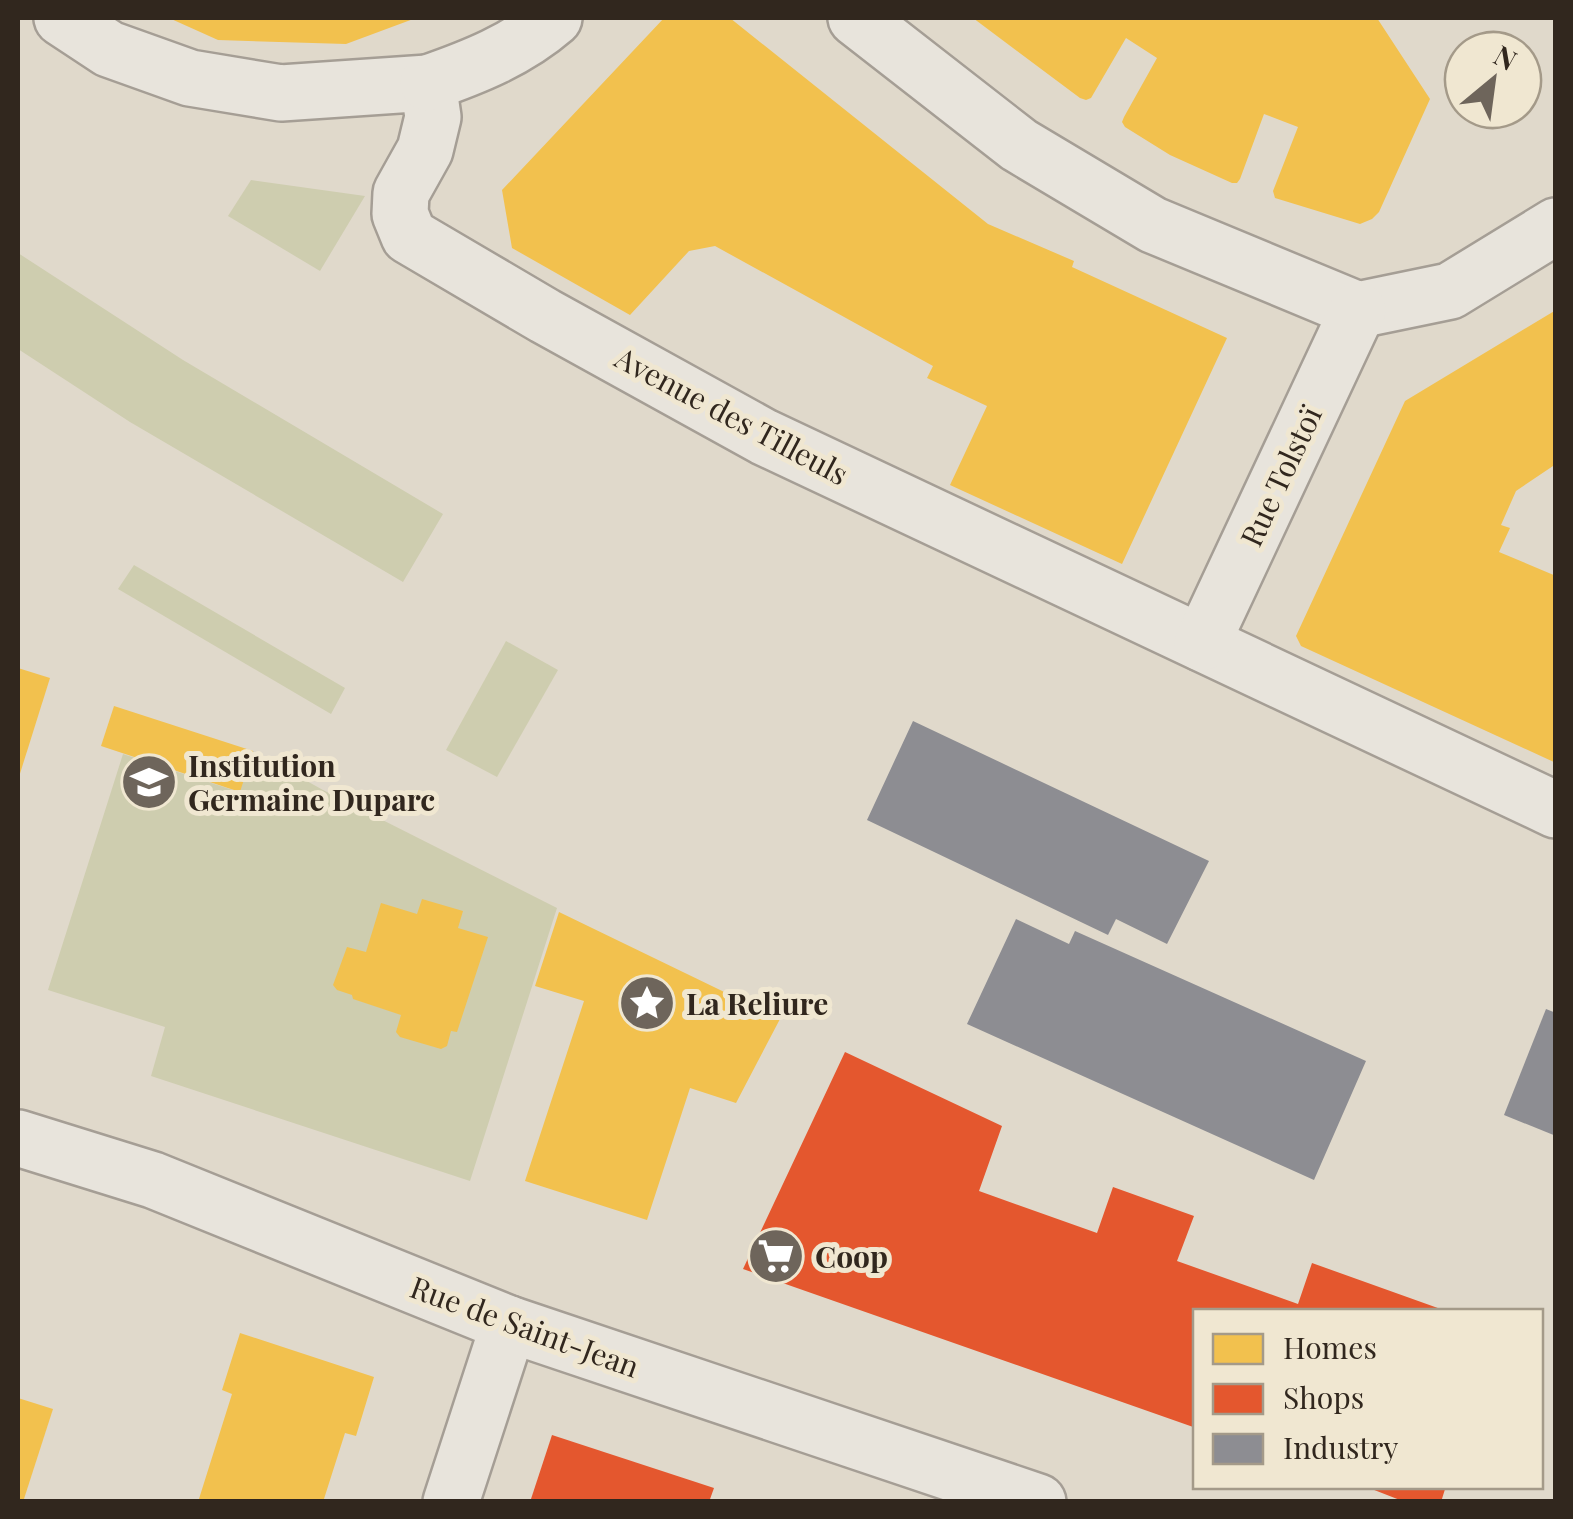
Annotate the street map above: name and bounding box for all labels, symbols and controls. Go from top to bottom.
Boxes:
north arrow [1443,30,1543,130]
text: N [1488,36,1524,78]
street label: Avenue des Tilleuls [608,336,855,493]
street label: Rue Tolstoï [1230,398,1330,552]
place label: Institution Germaine Duparc [188,745,435,819]
school or university icon: Institution Germaine Duparc [119,752,179,812]
place icon: La Reliure [617,973,677,1033]
place label: La Reliure [686,983,828,1023]
supermarket icon: Coop [746,1226,806,1286]
place label: Coop [815,1236,888,1276]
street label: Rue de Saint-Jean [405,1266,645,1386]
legend [1193,1309,1543,1489]
text: Homes [1283,1327,1377,1367]
text: Shops [1283,1377,1364,1417]
text: Industry [1283,1427,1398,1467]

